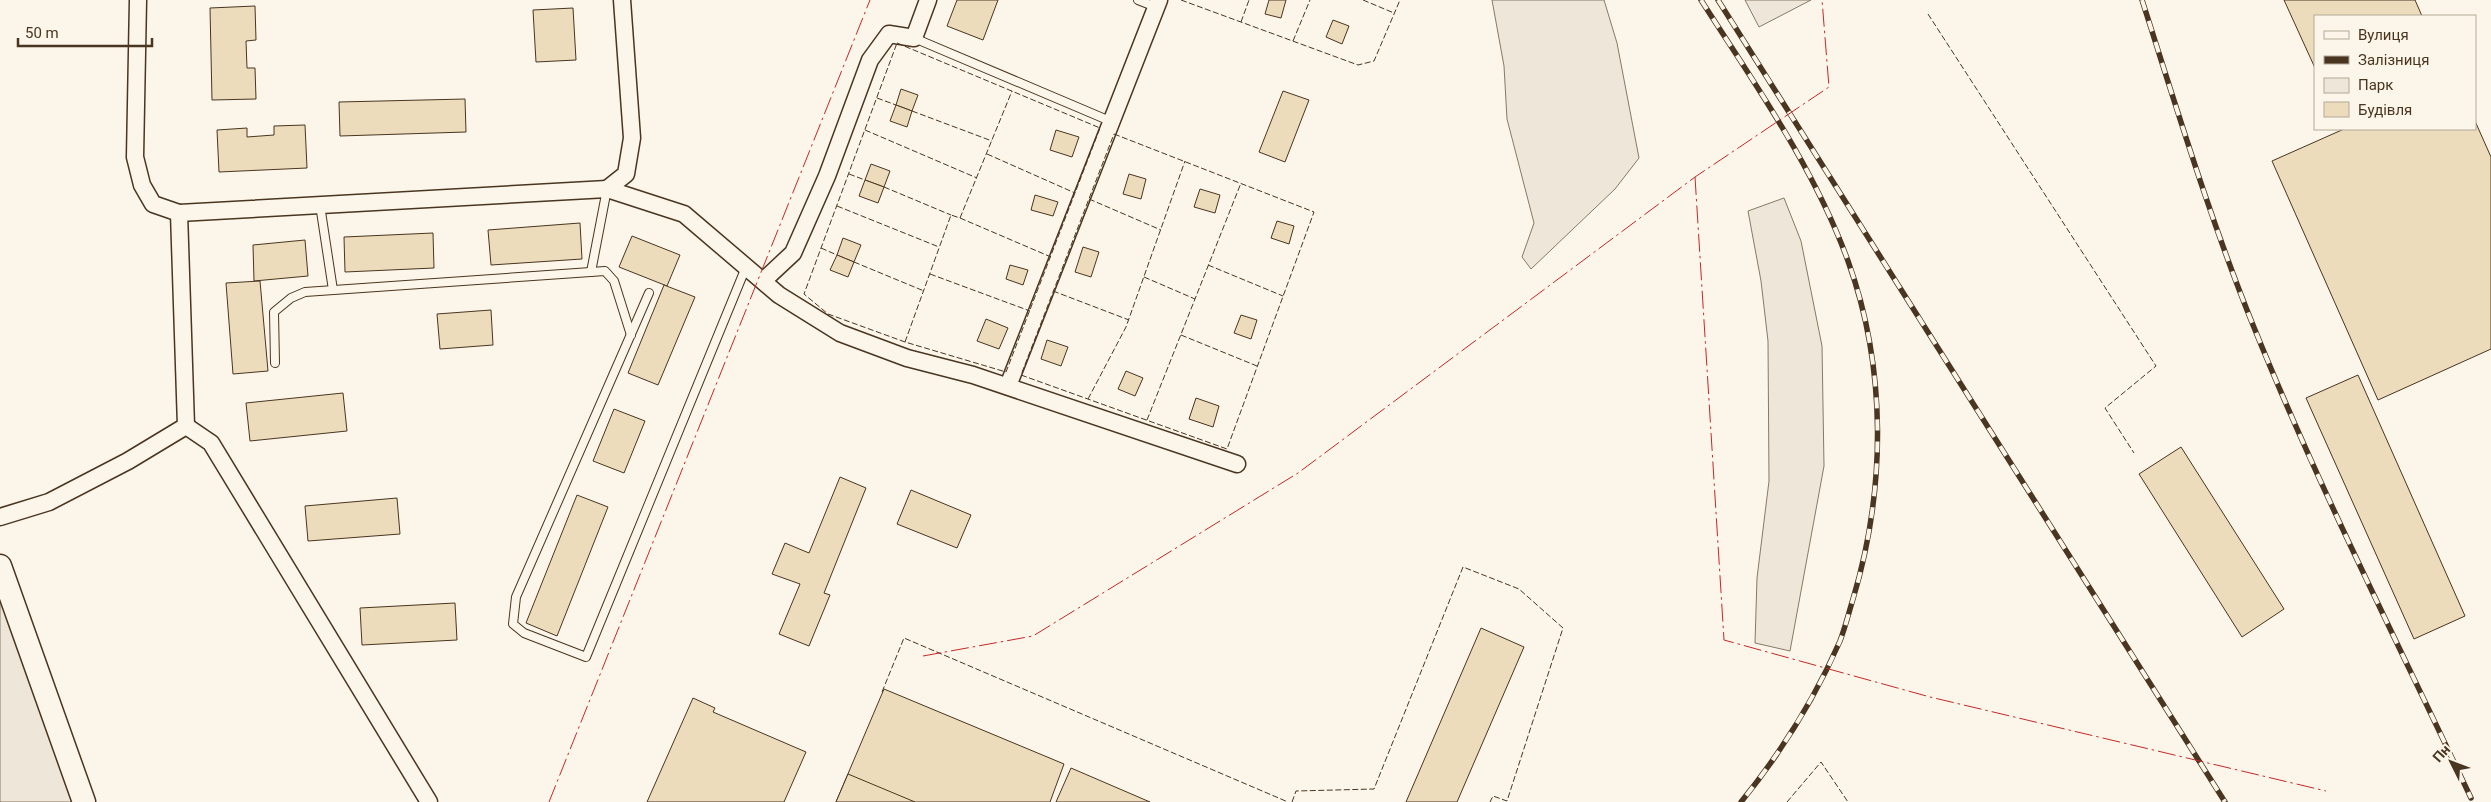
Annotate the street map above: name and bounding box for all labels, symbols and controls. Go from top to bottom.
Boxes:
scale bar [18,15,151,47]
legend [2314,15,2476,130]
text: 50 m [25,24,59,42]
text: Вулиця [2358,26,2409,44]
text: Залізниця [2358,51,2430,69]
text: Парк [2358,76,2393,94]
text: Будівля [2358,101,2412,119]
north arrow [2426,737,2476,787]
text: Пн [2429,741,2453,765]

